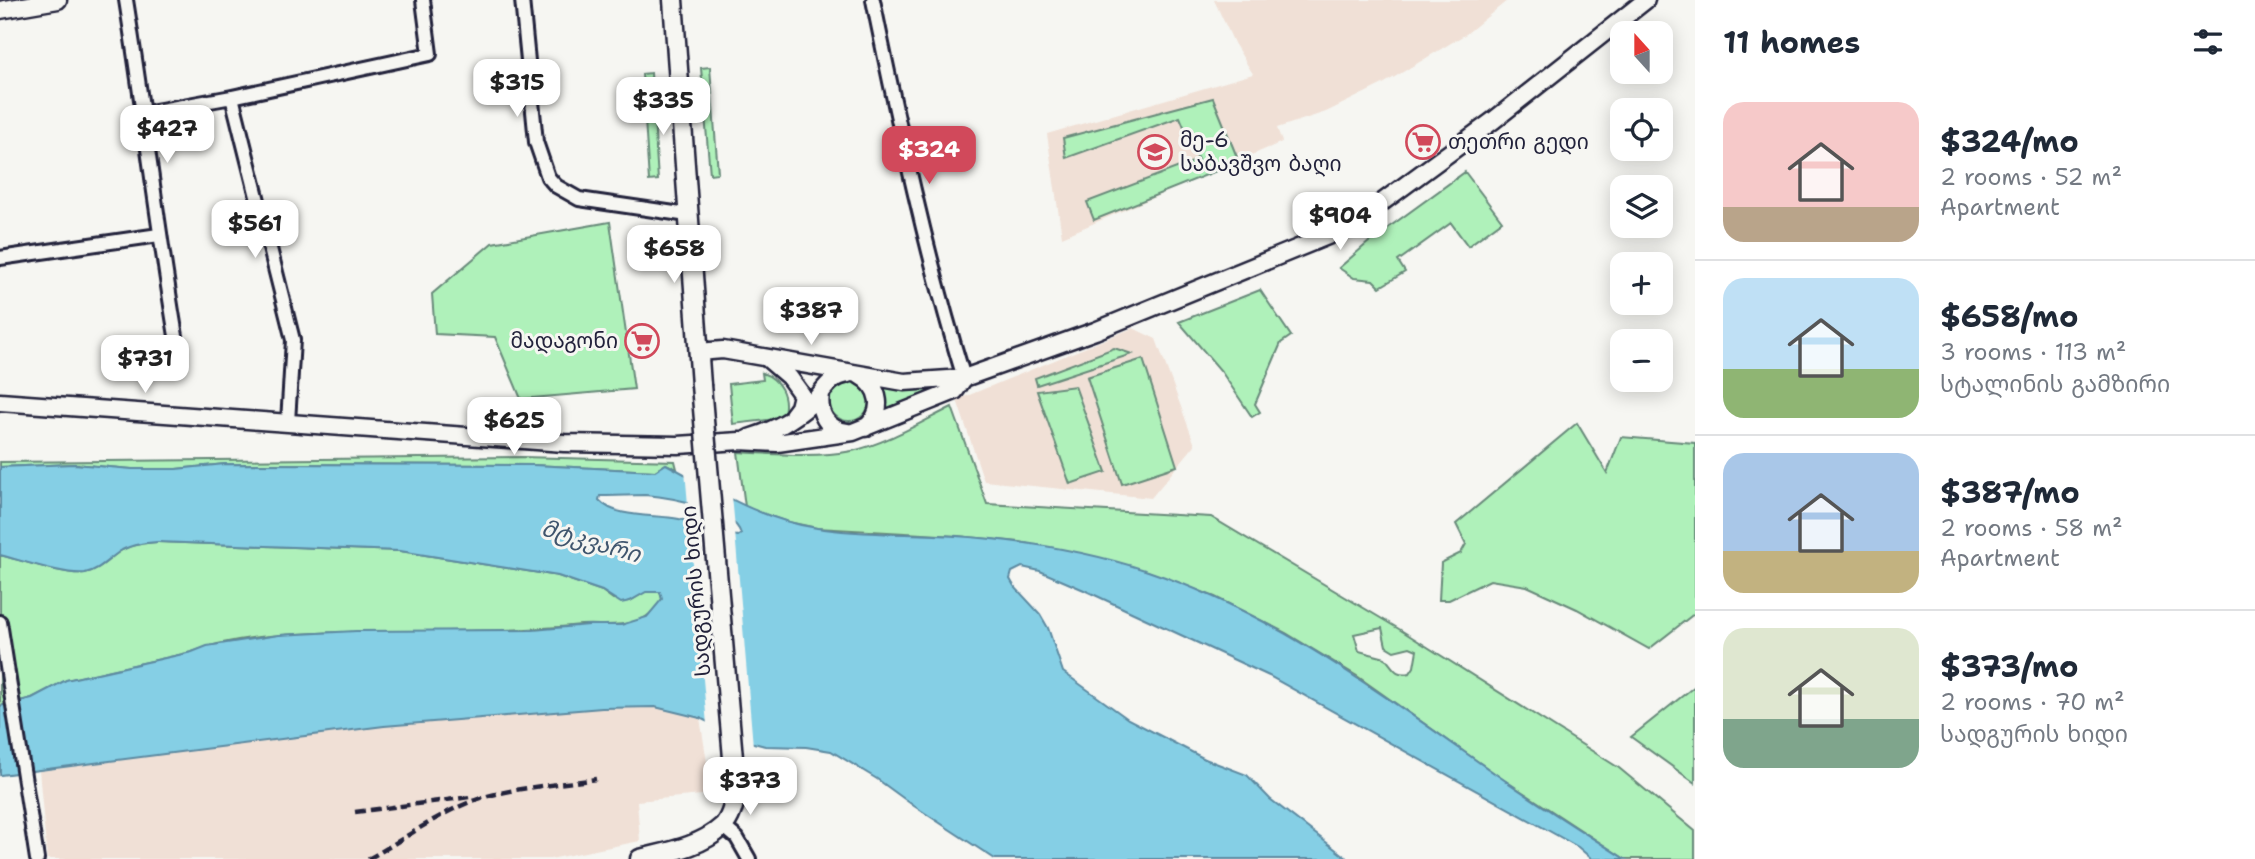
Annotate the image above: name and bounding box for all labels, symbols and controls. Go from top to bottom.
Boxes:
north arrow [1610,21,1673,84]
map controls [1610,21,1673,392]
text: 11 homes [1723,22,1860,63]
icon: filters [2189,23,2227,61]
pin: $315 [476,60,558,119]
text: $315 [489,67,545,97]
pin: $335 [622,78,704,137]
text: $335 [632,85,694,115]
button: locate [1610,98,1673,161]
pin: $427 [126,106,208,165]
text: $427 [136,113,198,143]
text: $324/mo [1940,121,2079,162]
supermarket icon: თეთრი გედი [1404,123,1442,161]
place label: მე-6 საბავშვო ბაღი [1180,126,1342,178]
pin: $324 [888,127,970,186]
place label: თეთრი გედი [1448,128,1589,156]
icon: home [1779,130,1863,214]
school or university icon: მე-6 საბავშვო ბაღი [1136,133,1174,171]
text: $324 [898,134,960,164]
text: 2 rooms · 52 m² [1940,162,2122,192]
button: layers [1610,175,1673,238]
pin: $904 [1299,192,1381,252]
text: Apartment [1940,192,2060,222]
text: $904 [1308,200,1372,230]
pin: $561 [214,201,296,260]
text: $561 [228,208,282,238]
pin: $658 [633,226,715,285]
text: $658 [643,233,705,263]
button: + [1610,252,1673,315]
pin: $387 [770,288,852,347]
text: $387 [779,295,843,325]
text: $658/mo [1940,296,2079,337]
icon: home [1779,306,1863,390]
supermarket icon: მადაგონი [623,322,661,360]
place label: მადაგონი [510,327,618,355]
button: − [1610,329,1673,392]
pin: $731 [104,336,186,395]
text: 3 rooms · 113 m² [1940,337,2126,367]
text: $731 [117,343,173,373]
text: სტალინის გამზირი [1940,369,2170,399]
pin: $625 [473,398,555,457]
text: $625 [483,405,545,435]
text: $387/mo [1940,472,2080,513]
icon: home [1779,481,1863,565]
street label: სადგურის ხიდი [675,504,717,678]
water label: მტკვარი [538,513,645,570]
text: 2 rooms · 58 m² [1940,513,2123,543]
text: Apartment [1940,543,2060,573]
text: $373/mo [1940,646,2079,687]
icon: home [1779,656,1863,740]
text: 2 rooms · 70 m² [1940,687,2125,717]
text: სადგურის ხიდი [1940,719,2128,749]
pin: $373 [709,758,791,817]
text: $373 [719,765,781,795]

